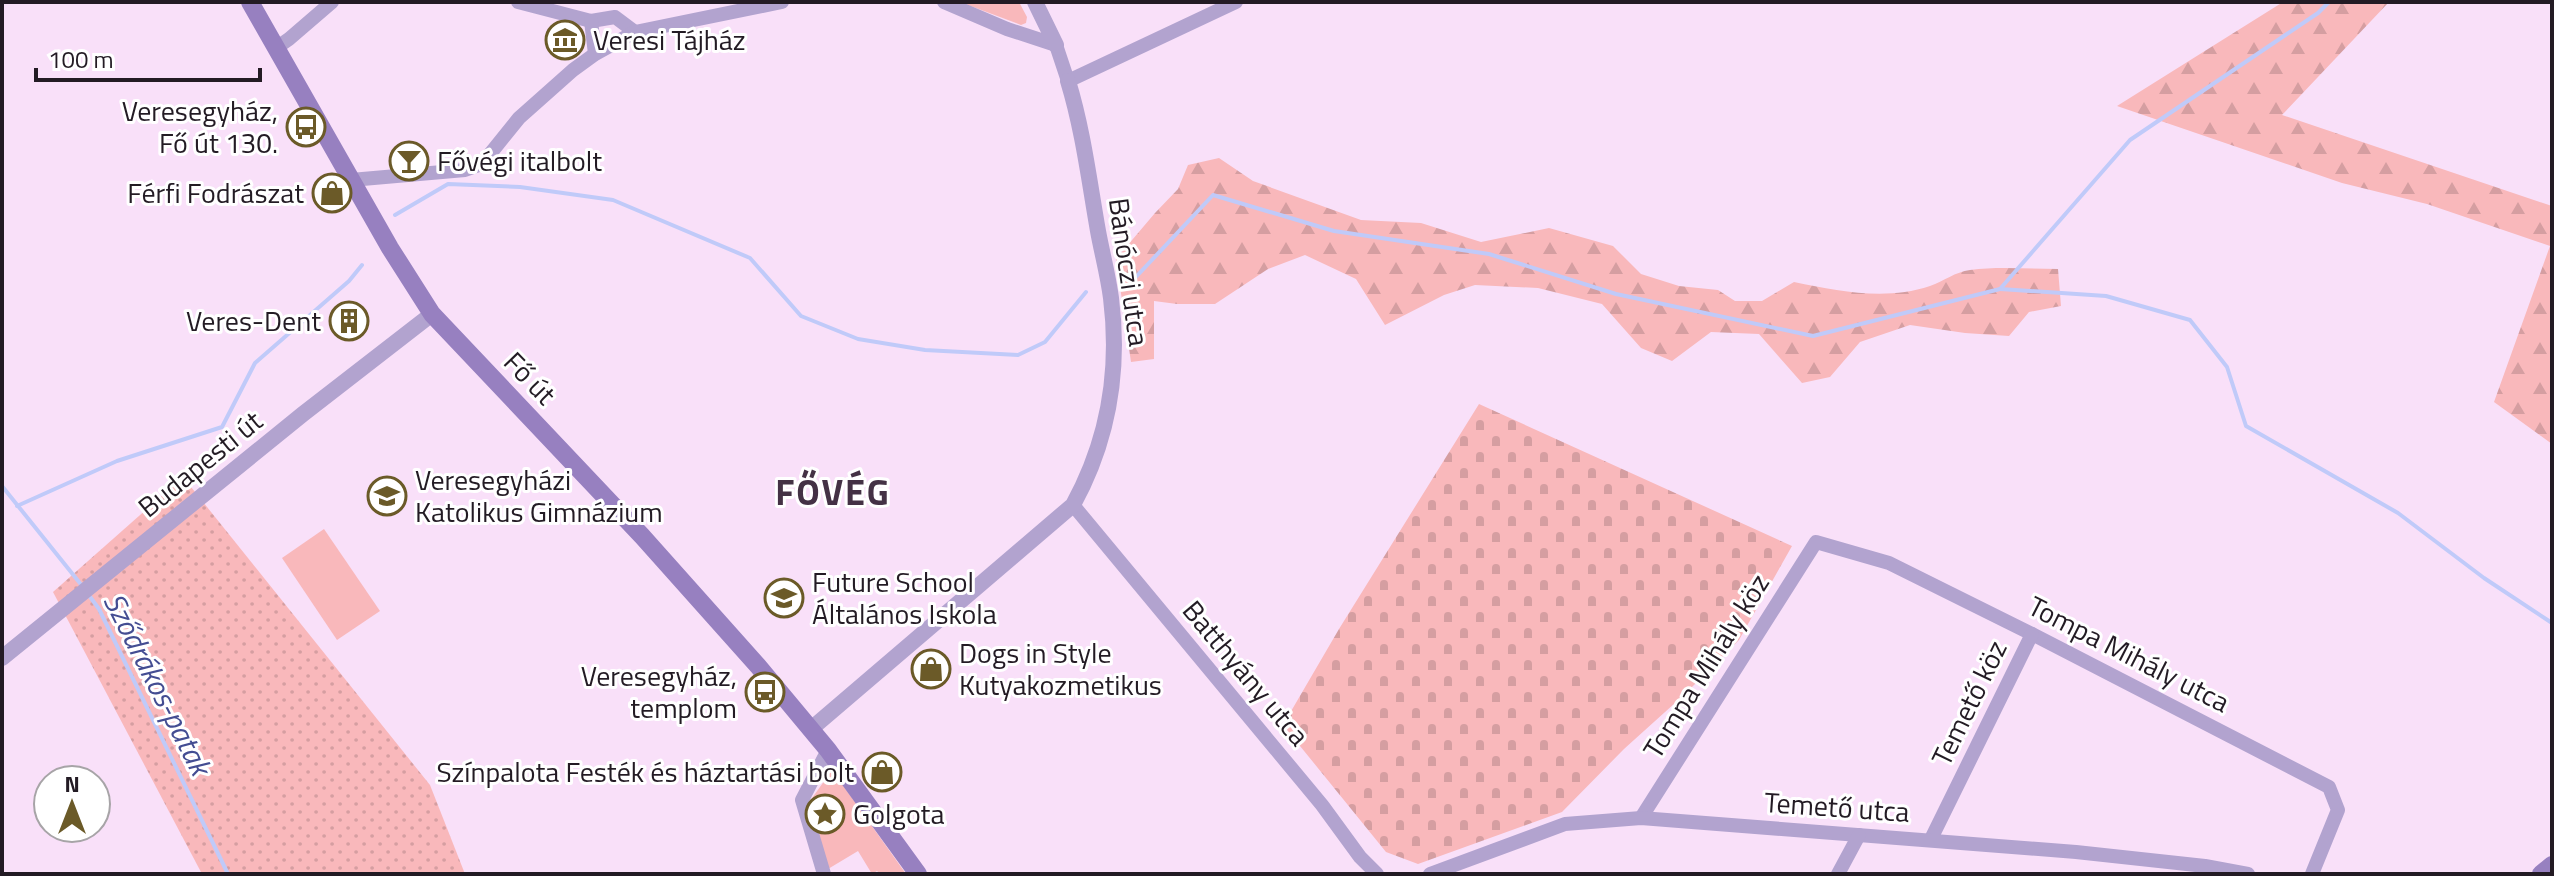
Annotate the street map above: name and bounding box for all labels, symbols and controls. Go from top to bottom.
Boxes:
place label: Veresi Tájház [593,18,746,61]
museum icon: Veresi Tájház [544,19,586,61]
scale bar [36,32,260,82]
text: 100 m [48,41,114,77]
place label: Veresegyház, Fő út 130. [122,89,278,164]
bus stop icon: Veresegyház, Fő út 130. [285,106,327,148]
place label: Fővégi italbolt [437,139,602,182]
bar icon: Fővégi italbolt [388,140,430,182]
place label: Férfi Fodrászat [127,171,304,214]
shop icon: Férfi Fodrászat [311,172,353,214]
street label: Bánóczi utca [1098,195,1161,349]
place label: Veres-Dent [186,299,321,342]
building icon: Veres-Dent [328,300,370,342]
street label: Fő út [494,341,567,414]
street label: Budapesti út [128,400,272,527]
place label: Veresegyházi Katolikus Gimnázium [415,458,663,533]
district label: FŐVÉG [775,464,891,519]
school or university icon: Veresegyházi Katolikus Gimnázium [366,475,408,517]
place label: Future School Általános Iskola [812,560,997,635]
street label: Tompa Mihály köz [1632,565,1780,766]
school or university icon: Future School Általános Iskola [763,577,805,619]
water label: Sződrákos-patak [92,584,225,786]
street label: Tompa Mihály utca [2021,584,2237,723]
street label: Batthyány utca [1173,590,1320,755]
place label: Dogs in Style Kutyakozmetikus [959,631,1162,706]
street label: Temető köz [1920,633,2017,773]
shop icon: Dogs in Style Kutyakozmetikus [910,648,952,690]
place label: Veresegyház, templom [581,654,737,729]
bus stop icon: Veresegyház, templom [744,671,786,713]
place label: Színpalota Festék és háztartási bolt [436,750,854,793]
shop icon: Színpalota Festék és háztartási bolt [861,751,903,793]
north arrow [32,764,112,844]
text: N [64,767,80,801]
street label: Temető utca [1763,780,1911,833]
place label: Golgota [853,792,944,835]
place icon: Golgota [804,793,846,835]

